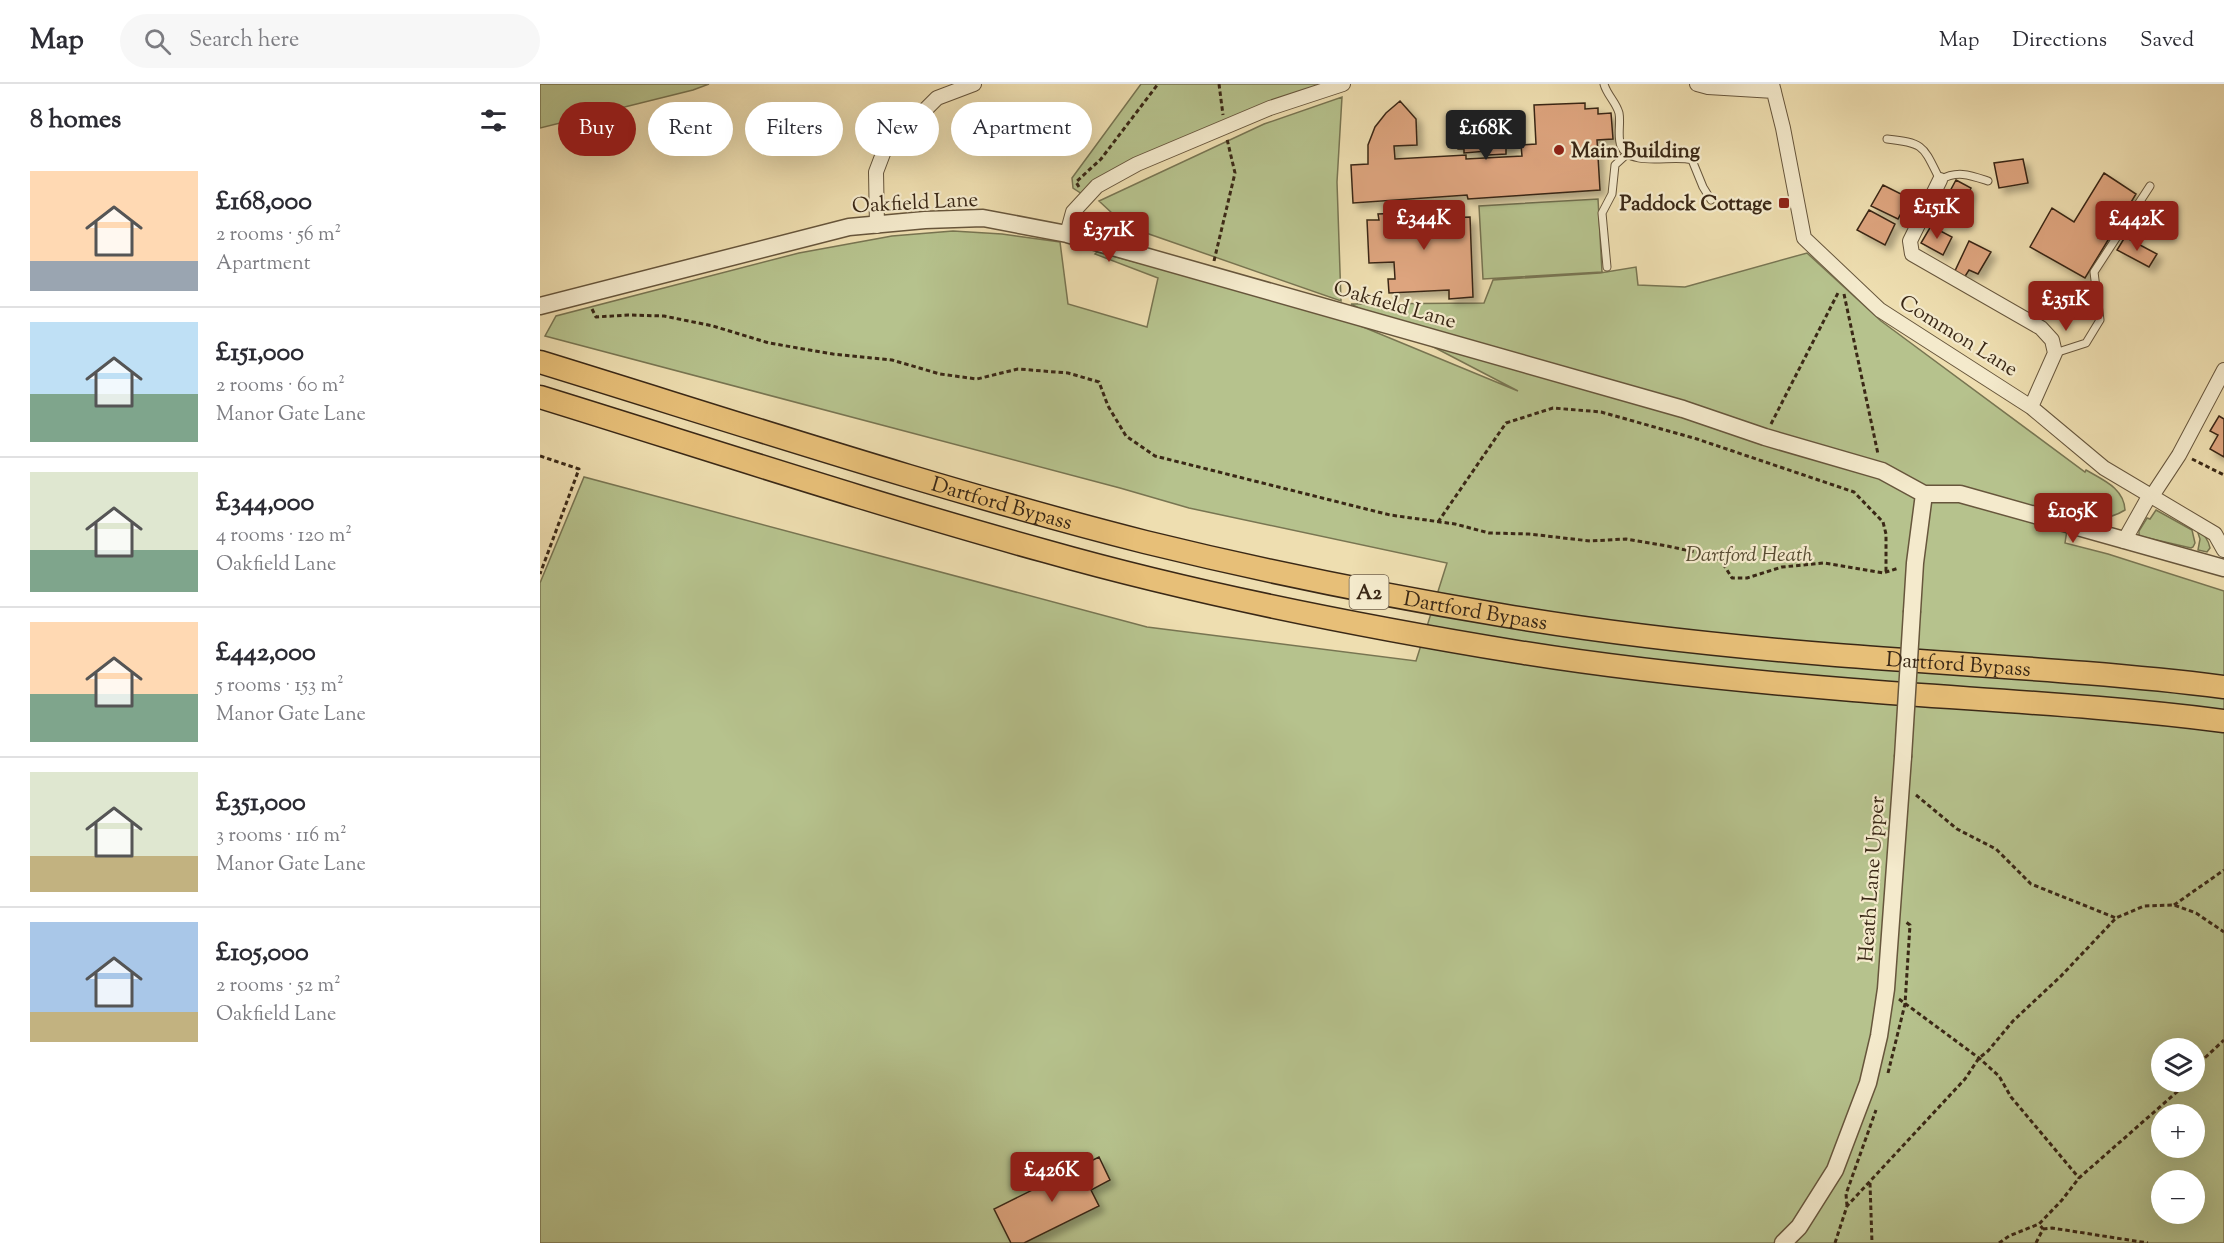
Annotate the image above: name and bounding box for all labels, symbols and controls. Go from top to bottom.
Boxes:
search box [120,14,540,68]
text: Map [30,21,84,61]
icon: search [141,25,174,58]
text: Search here [189,25,299,57]
text: Map [1939,26,1979,56]
text: Directions [2012,26,2107,56]
text: Saved [2140,26,2194,56]
text: 8 homes [30,102,121,139]
chip: Buy [558,102,636,156]
chip: Rent [648,102,733,156]
chip: Filters [745,102,843,156]
chip: New [855,102,939,156]
chip: Apartment [951,102,1092,156]
icon: filters [477,104,510,137]
pin: £168K [1444,110,1528,161]
text: £168K [1460,115,1512,144]
place label: Main Building [1571,137,1701,167]
marker: Main Building [1552,143,1566,157]
text: £168,000 [216,184,312,221]
street label: Oakfield Lane [851,186,979,222]
pin: £151K [1895,189,1979,240]
place label: Paddock Cottage [1620,190,1772,220]
text: £151K [1914,194,1960,223]
icon: home [78,195,150,267]
marker: Paddock Cottage [1777,196,1791,210]
pin: £344K [1382,200,1466,251]
pin: £442K [2095,201,2179,252]
text: £344K [1397,205,1451,234]
text: £442K [2109,206,2165,235]
pin: £371K [1067,212,1151,263]
text: £371K [1084,217,1134,246]
text: 2 rooms · 56 m² [216,221,341,250]
text: Apartment [216,250,311,279]
street label: Oakfield Lane [1330,274,1459,338]
pin: £351K [2024,281,2108,332]
text: £351K [2042,286,2090,315]
street label: Common Lane [1893,288,2023,385]
text: £151,000 [216,335,304,372]
icon: home [78,346,150,418]
text: 2 rooms · 60 m² [216,372,345,401]
text: Manor Gate Lane [216,401,366,430]
street label: Dartford Bypass [927,471,1075,539]
text: £344,000 [216,485,314,522]
pin: £105K [2031,493,2115,544]
icon: home [78,496,150,568]
text: £105K [2048,498,2098,527]
text: 4 rooms · 120 m² [216,522,352,551]
park label: Dartford Heath [1685,541,1813,571]
text: Oakfield Lane [216,551,336,580]
road number: A2 [1350,575,1388,609]
street label: Dartford Bypass [1401,585,1549,639]
text: £442,000 [216,635,316,672]
icon: home [78,646,150,718]
street label: Dartford Bypass [1885,646,2032,686]
text: 5 rooms · 153 m² [216,672,344,701]
text: Manor Gate Lane [216,701,366,730]
text: £351,000 [216,785,306,822]
street label: Heath Lane Upper [1852,795,1894,963]
icon: home [78,796,150,868]
text: 3 rooms · 116 m² [216,822,347,851]
text: Manor Gate Lane [216,851,366,880]
text: £105,000 [216,935,309,972]
icon: home [78,946,150,1018]
text: 2 rooms · 52 m² [216,972,341,1001]
text: Oakfield Lane [216,1001,336,1030]
map controls [2151,1038,2205,1224]
button: layers [2151,1038,2205,1092]
button: + [2151,1104,2205,1158]
pin: £426K [1010,1152,1094,1203]
text: £426K [1025,1157,1080,1186]
button: − [2151,1170,2205,1224]

